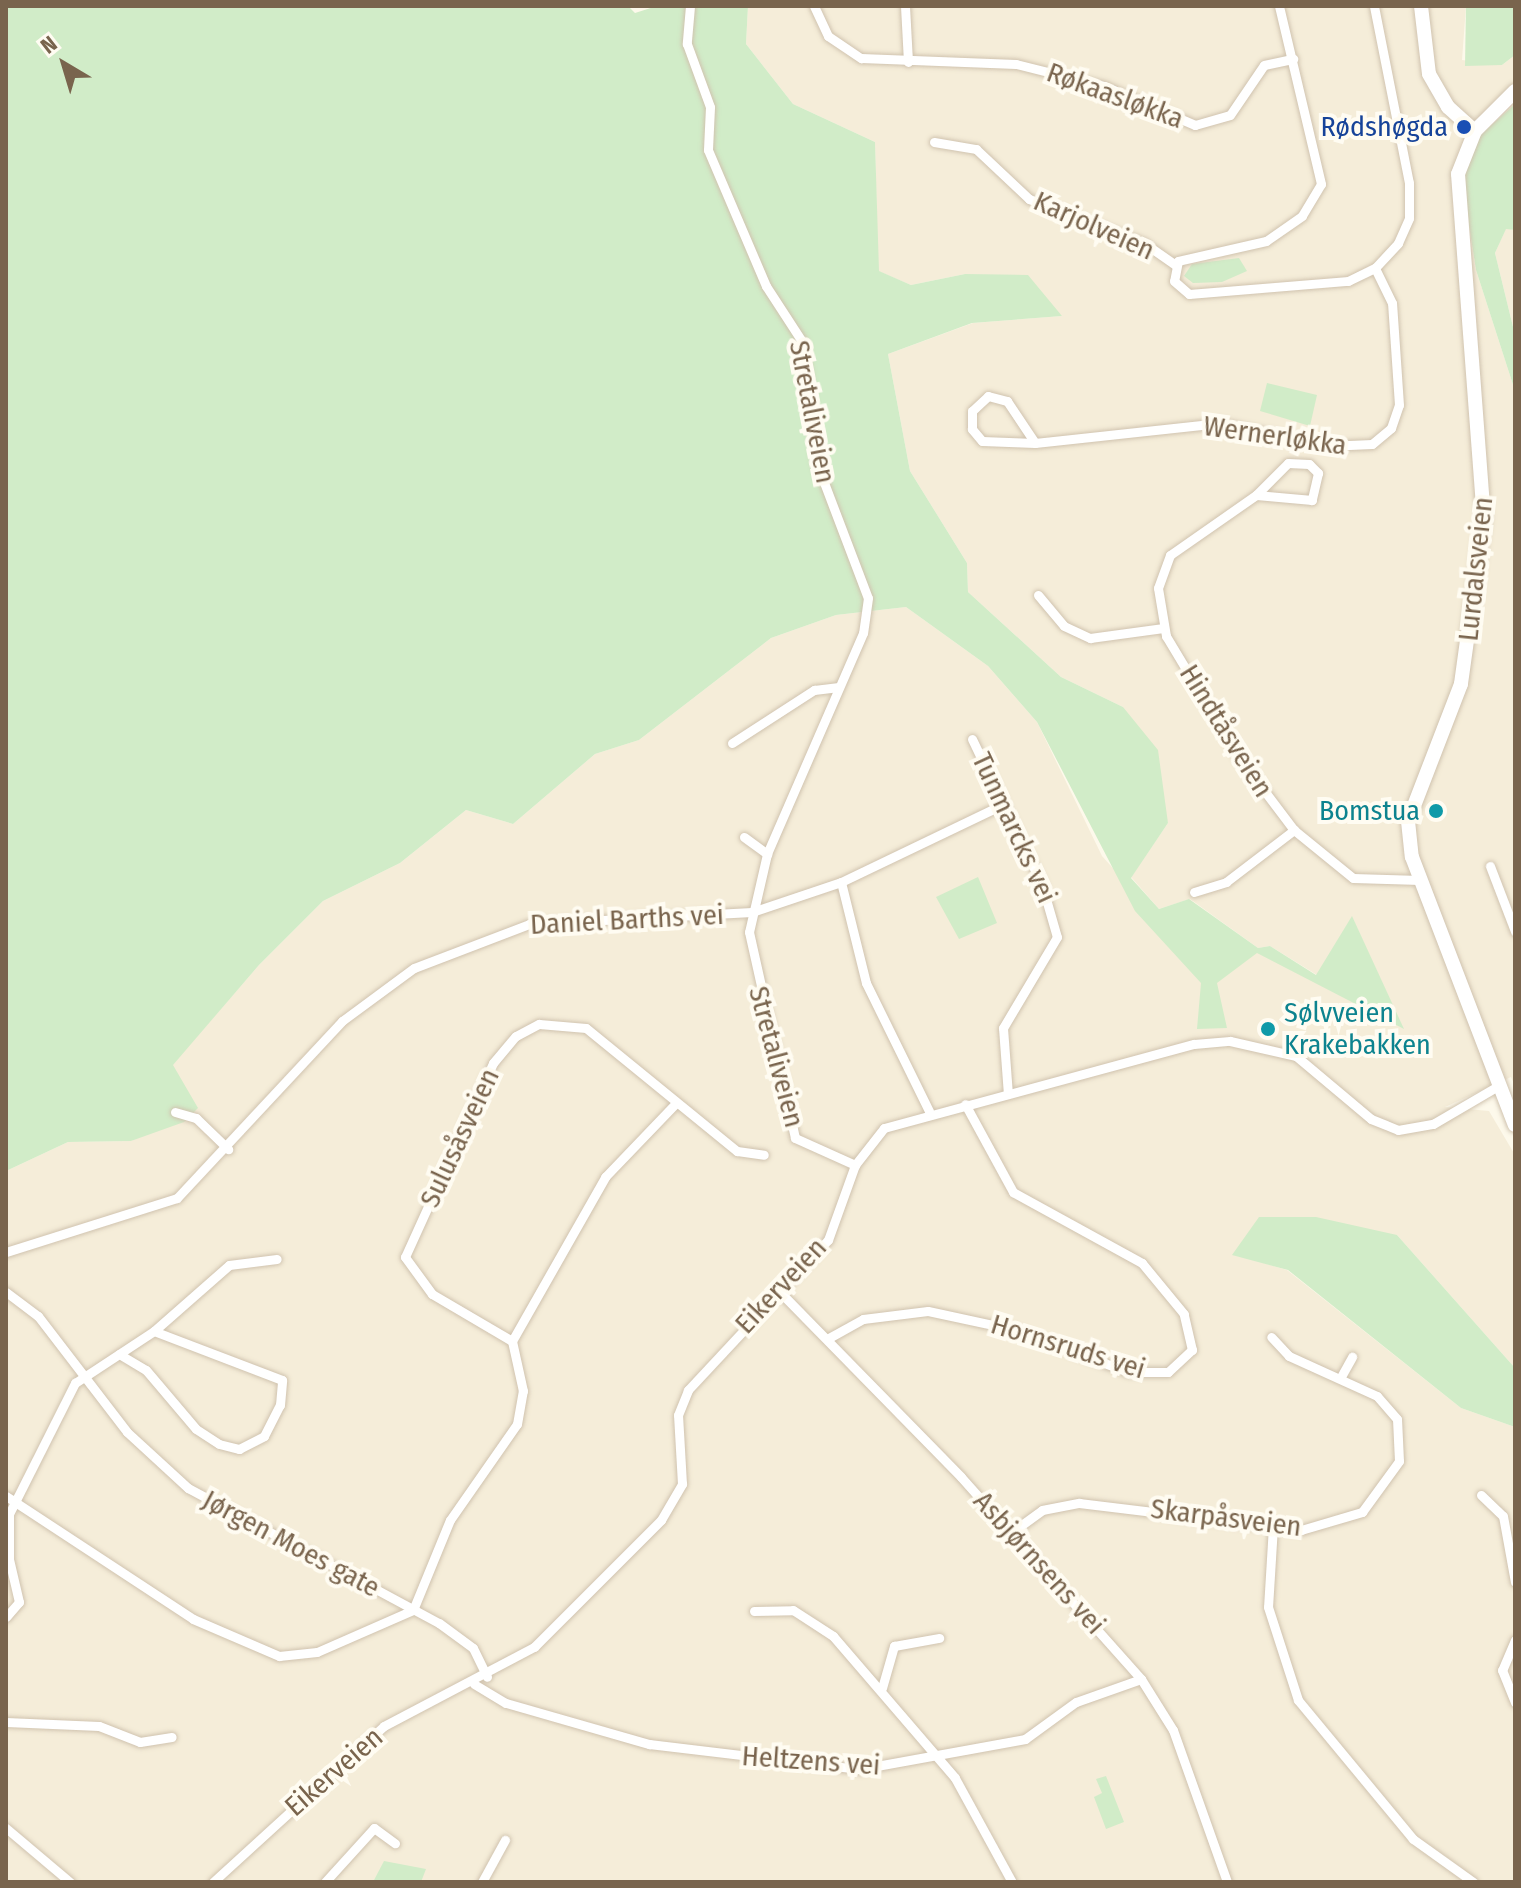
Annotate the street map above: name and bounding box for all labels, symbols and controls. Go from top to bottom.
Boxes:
north arrow [24,24,104,104]
text: N [35,30,62,59]
street label: Røkaasløkka [1042,56,1188,136]
place label: Rødshøgda [1321,110,1448,144]
marker: Rødshøgda [1455,118,1473,136]
street label: Karjolveien [1028,185,1160,267]
street label: Stretaliveien [782,338,842,486]
street label: Wernerløkka [1201,409,1349,463]
street label: Lurdalsveien [1452,495,1500,643]
street label: Hindtåsveien [1172,659,1280,803]
street label: Tunmarcks vei [965,747,1063,909]
place label: Bomstua [1319,794,1420,828]
marker: Bomstua [1427,802,1445,820]
street label: Daniel Barths vei [529,898,725,942]
street label: Stretaliveien [741,983,811,1131]
place label: Sølvveien Krakebakken [1284,996,1431,1062]
marker: Sølvveien Krakebakken [1259,1020,1277,1038]
street label: Sulusåsveien [413,1063,507,1213]
street label: Eikerveien [728,1231,834,1341]
street label: Hornsruds vei [987,1308,1149,1386]
street label: Jørgen Moes gate [197,1483,385,1605]
street label: Asbjørnsens vei [966,1485,1112,1641]
street label: Skarpåsveien [1149,1492,1303,1544]
street label: Eikerveien [278,1720,390,1824]
street label: Heltzens vei [741,1739,881,1783]

